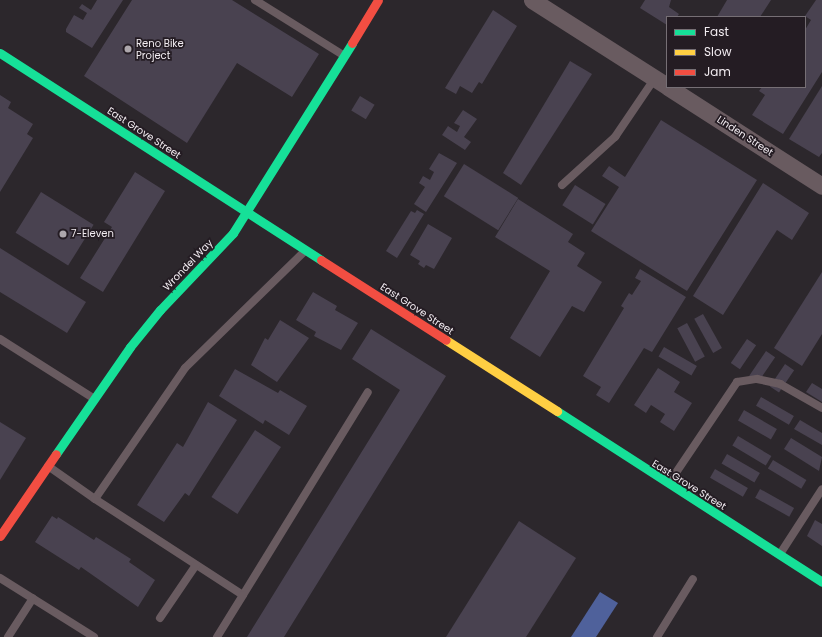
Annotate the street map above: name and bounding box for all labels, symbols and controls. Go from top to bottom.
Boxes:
legend [666,16,806,88]
text: Fast [704,23,729,40]
place label: Reno Bike Project [136,37,184,60]
text: Slow [704,43,732,60]
marker: Reno Bike Project [123,44,133,54]
text: Jam [704,63,731,80]
street label: East Grove Street [105,105,183,161]
street label: Linden Street [715,113,775,159]
place label: 7-Eleven [71,228,114,240]
marker: 7-Eleven [58,229,68,239]
street label: Wrondel Way [161,237,215,293]
street label: East Grove Street [378,281,456,337]
street label: East Grove Street [650,457,728,513]

